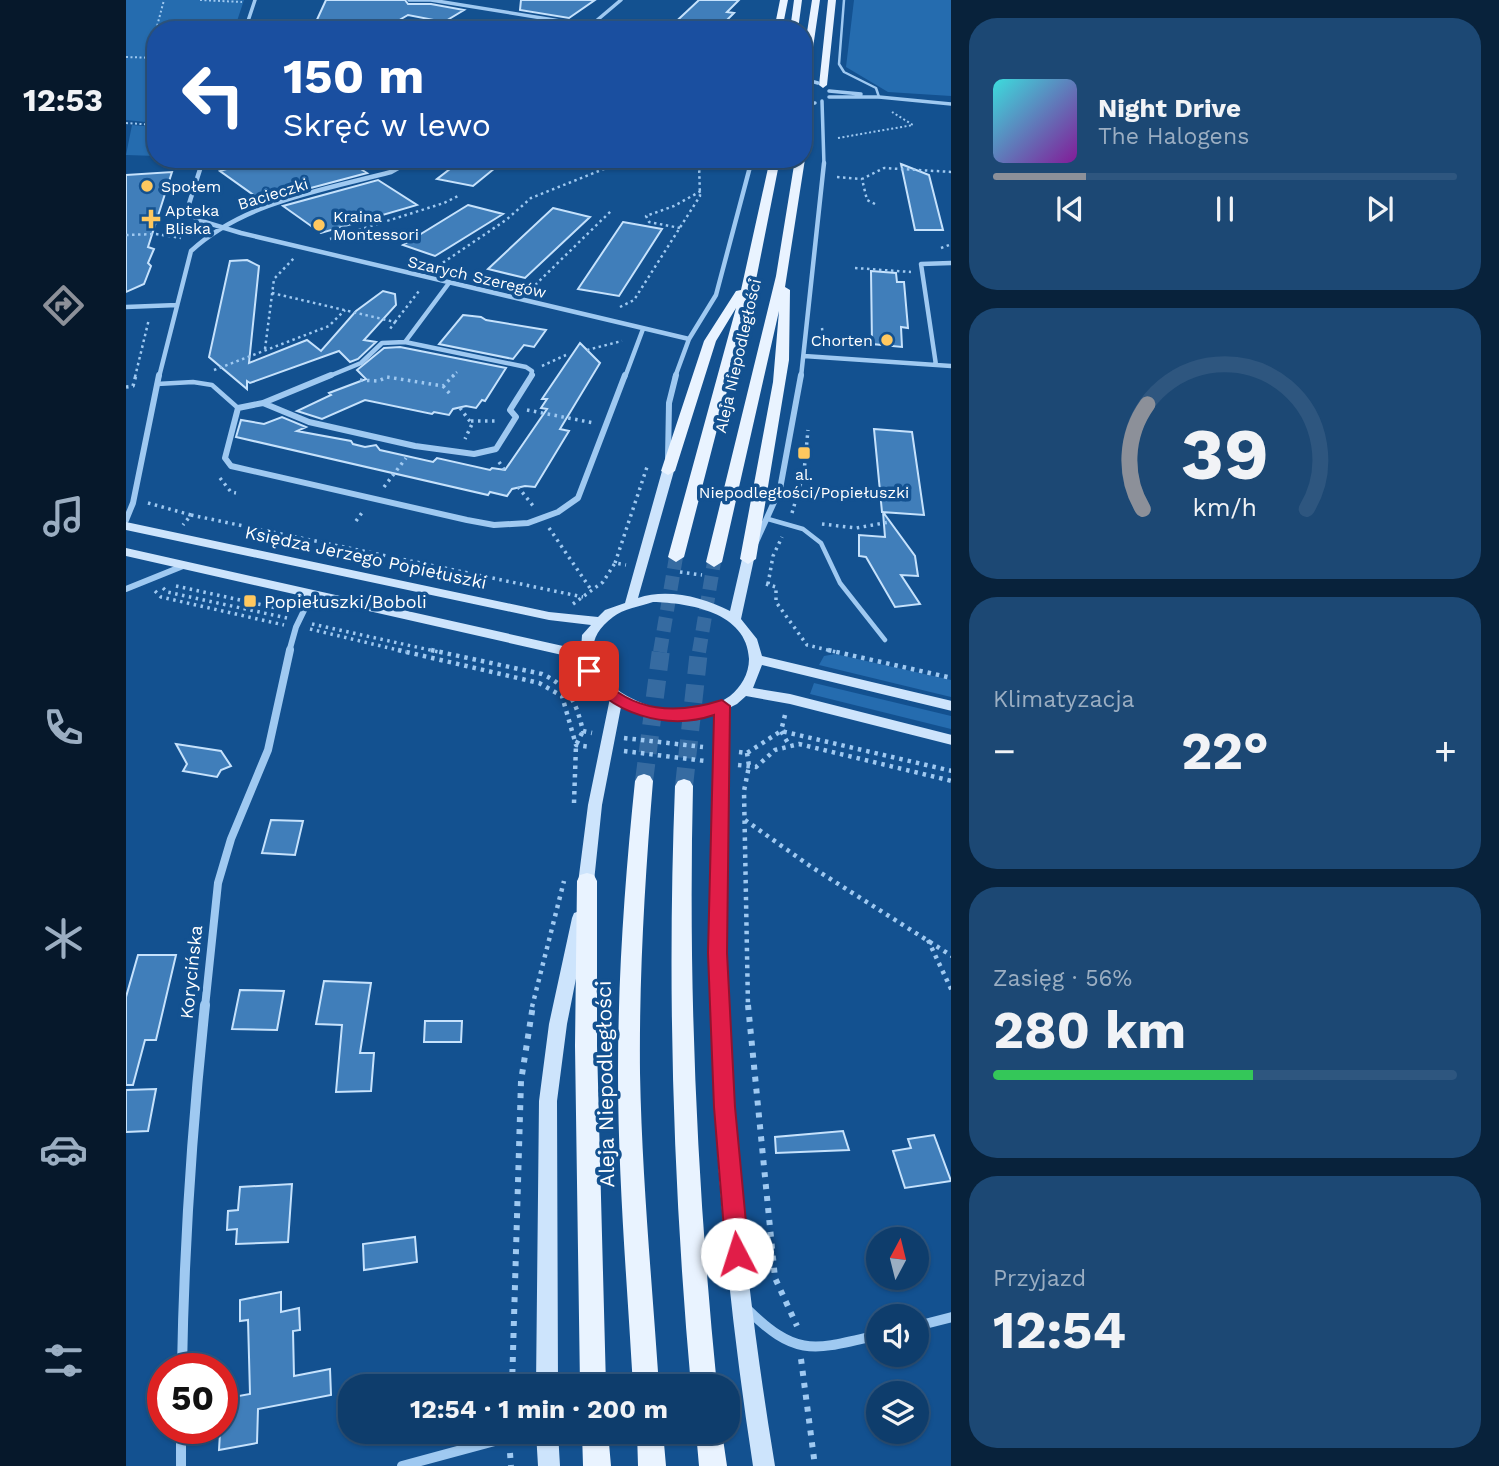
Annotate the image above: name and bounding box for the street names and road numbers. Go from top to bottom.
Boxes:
street label: Bacieczki [235,174,311,214]
street label: Szarych Szeregów [406,252,548,302]
street label: Aleja Niepodległości [711,277,765,435]
street label: Księdza Jerzego Popiełuszki [243,521,489,593]
street label: Korycińska [176,924,206,1020]
street label: Aleja Niepodległości [591,980,619,1188]

